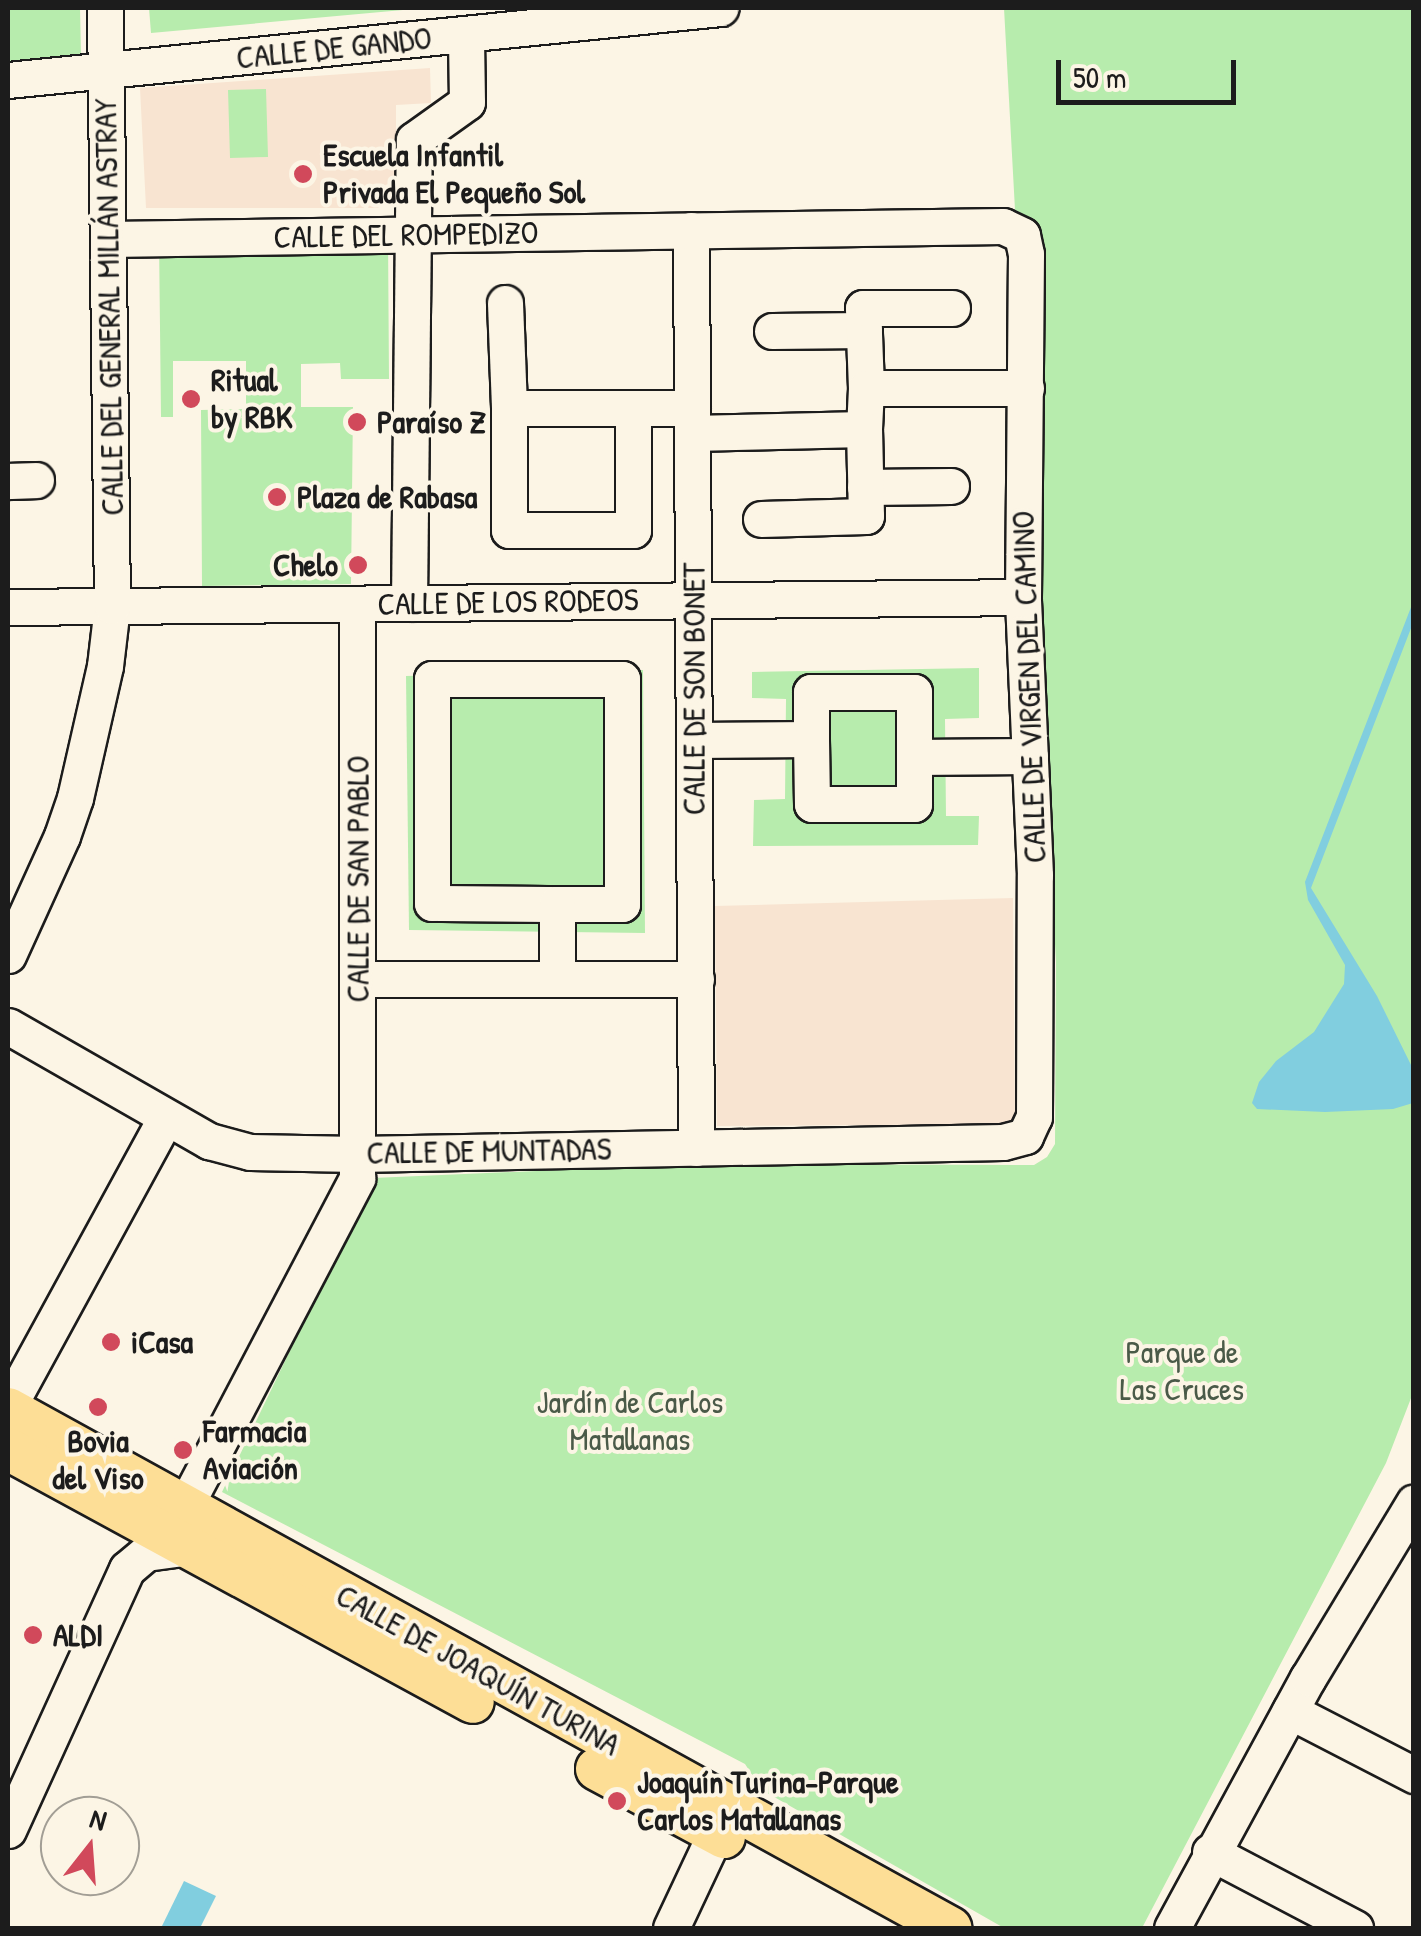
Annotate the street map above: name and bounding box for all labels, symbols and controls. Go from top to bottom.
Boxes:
street label: CALLE DE GANDO [234,19,434,77]
scale bar [1061,40,1241,102]
text: 50 m [1073,57,1126,97]
street label: CALLE DEL GENERAL MILLÁN ASTRAY [86,98,132,516]
place label: Escuela Infantil Privada El Pequeño Sol [323,137,585,212]
marker: Escuela Infantil Privada El Pequeño Sol [292,163,314,185]
street label: CALLE DEL ROMPEDIZO [273,213,539,257]
place label: Ritual by RBK [211,362,293,437]
marker: Ritual by RBK [180,388,202,410]
place label: Paraíso Z [377,403,486,441]
marker: Paraíso Z [346,411,368,433]
place label: Plaza de Rabasa [297,478,477,516]
marker: Plaza de Rabasa [266,486,288,508]
street label: CALLE DE VIRGEN DEL CAMINO [1004,510,1054,864]
place label: Chelo [273,546,338,584]
marker: Chelo [347,554,369,576]
street label: CALLE DE SON BONET [675,563,713,815]
street label: CALLE DE LOS RODEOS [377,581,639,623]
street label: CALLE DE SAN PABLO [339,756,377,1002]
street label: CALLE DE MUNTADAS [366,1130,612,1172]
place label: iCasa [131,1323,193,1361]
marker: iCasa [100,1331,122,1353]
park label: Parque de Las Cruces [1120,1334,1244,1409]
park label: Jardín de Carlos Matallanas [537,1384,723,1459]
marker: Bovia del Viso [87,1396,109,1418]
place label: Farmacia Aviación [203,1413,306,1488]
place label: Bovia del Viso [52,1423,144,1498]
marker: Farmacia Aviación [172,1439,194,1461]
street label: CALLE DE JOAQUÍN TURINA [330,1576,626,1764]
place label: ALDI [53,1616,103,1654]
marker: ALDI [22,1624,44,1646]
place label: Joaquín Turina-Parque Carlos Matallanas [637,1764,899,1839]
marker: Joaquín Turina-Parque Carlos Matallanas [606,1790,628,1812]
north arrow [40,1796,140,1896]
text: N [86,1799,111,1840]

